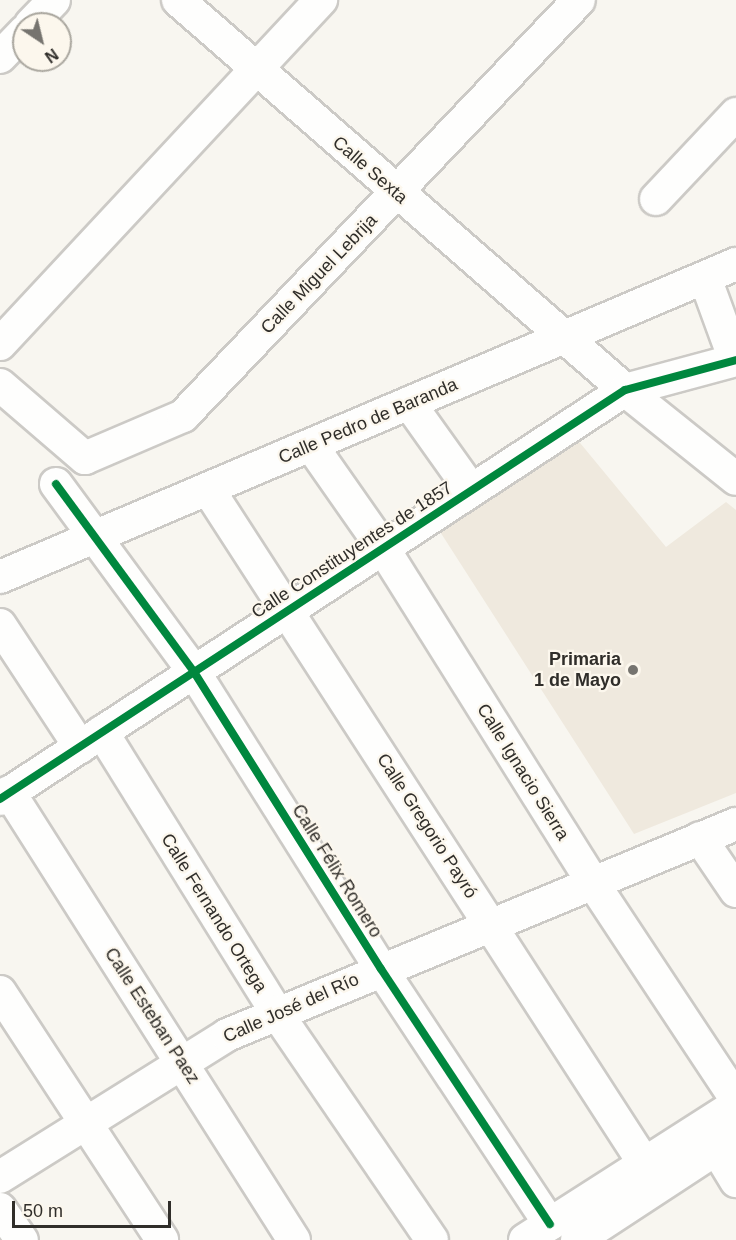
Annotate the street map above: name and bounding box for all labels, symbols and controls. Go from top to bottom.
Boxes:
north arrow [12,12,72,72]
text: N [42,45,61,66]
street label: Calle Sexta [328,132,412,208]
street label: Calle Miguel Lebrija [256,210,382,338]
street label: Calle Pedro de Baranda [275,374,461,468]
street label: Calle Constituyentes de 1857 [248,477,456,623]
place label: Primaria 1 de Mayo [534,649,621,692]
marker: Primaria 1 de Mayo [626,663,640,677]
street label: Calle Ignacio Sierra [472,700,574,844]
street label: Calle Gregorio Payró [372,750,482,902]
street label: Calle Félix Romero [287,800,387,942]
street label: Calle Fernando Ortega [156,830,272,996]
street label: Calle Esteban Paez [100,944,204,1088]
street label: Calle José del Río [220,968,362,1048]
scale bar [15,1189,174,1227]
text: 50 m [23,1201,63,1221]

